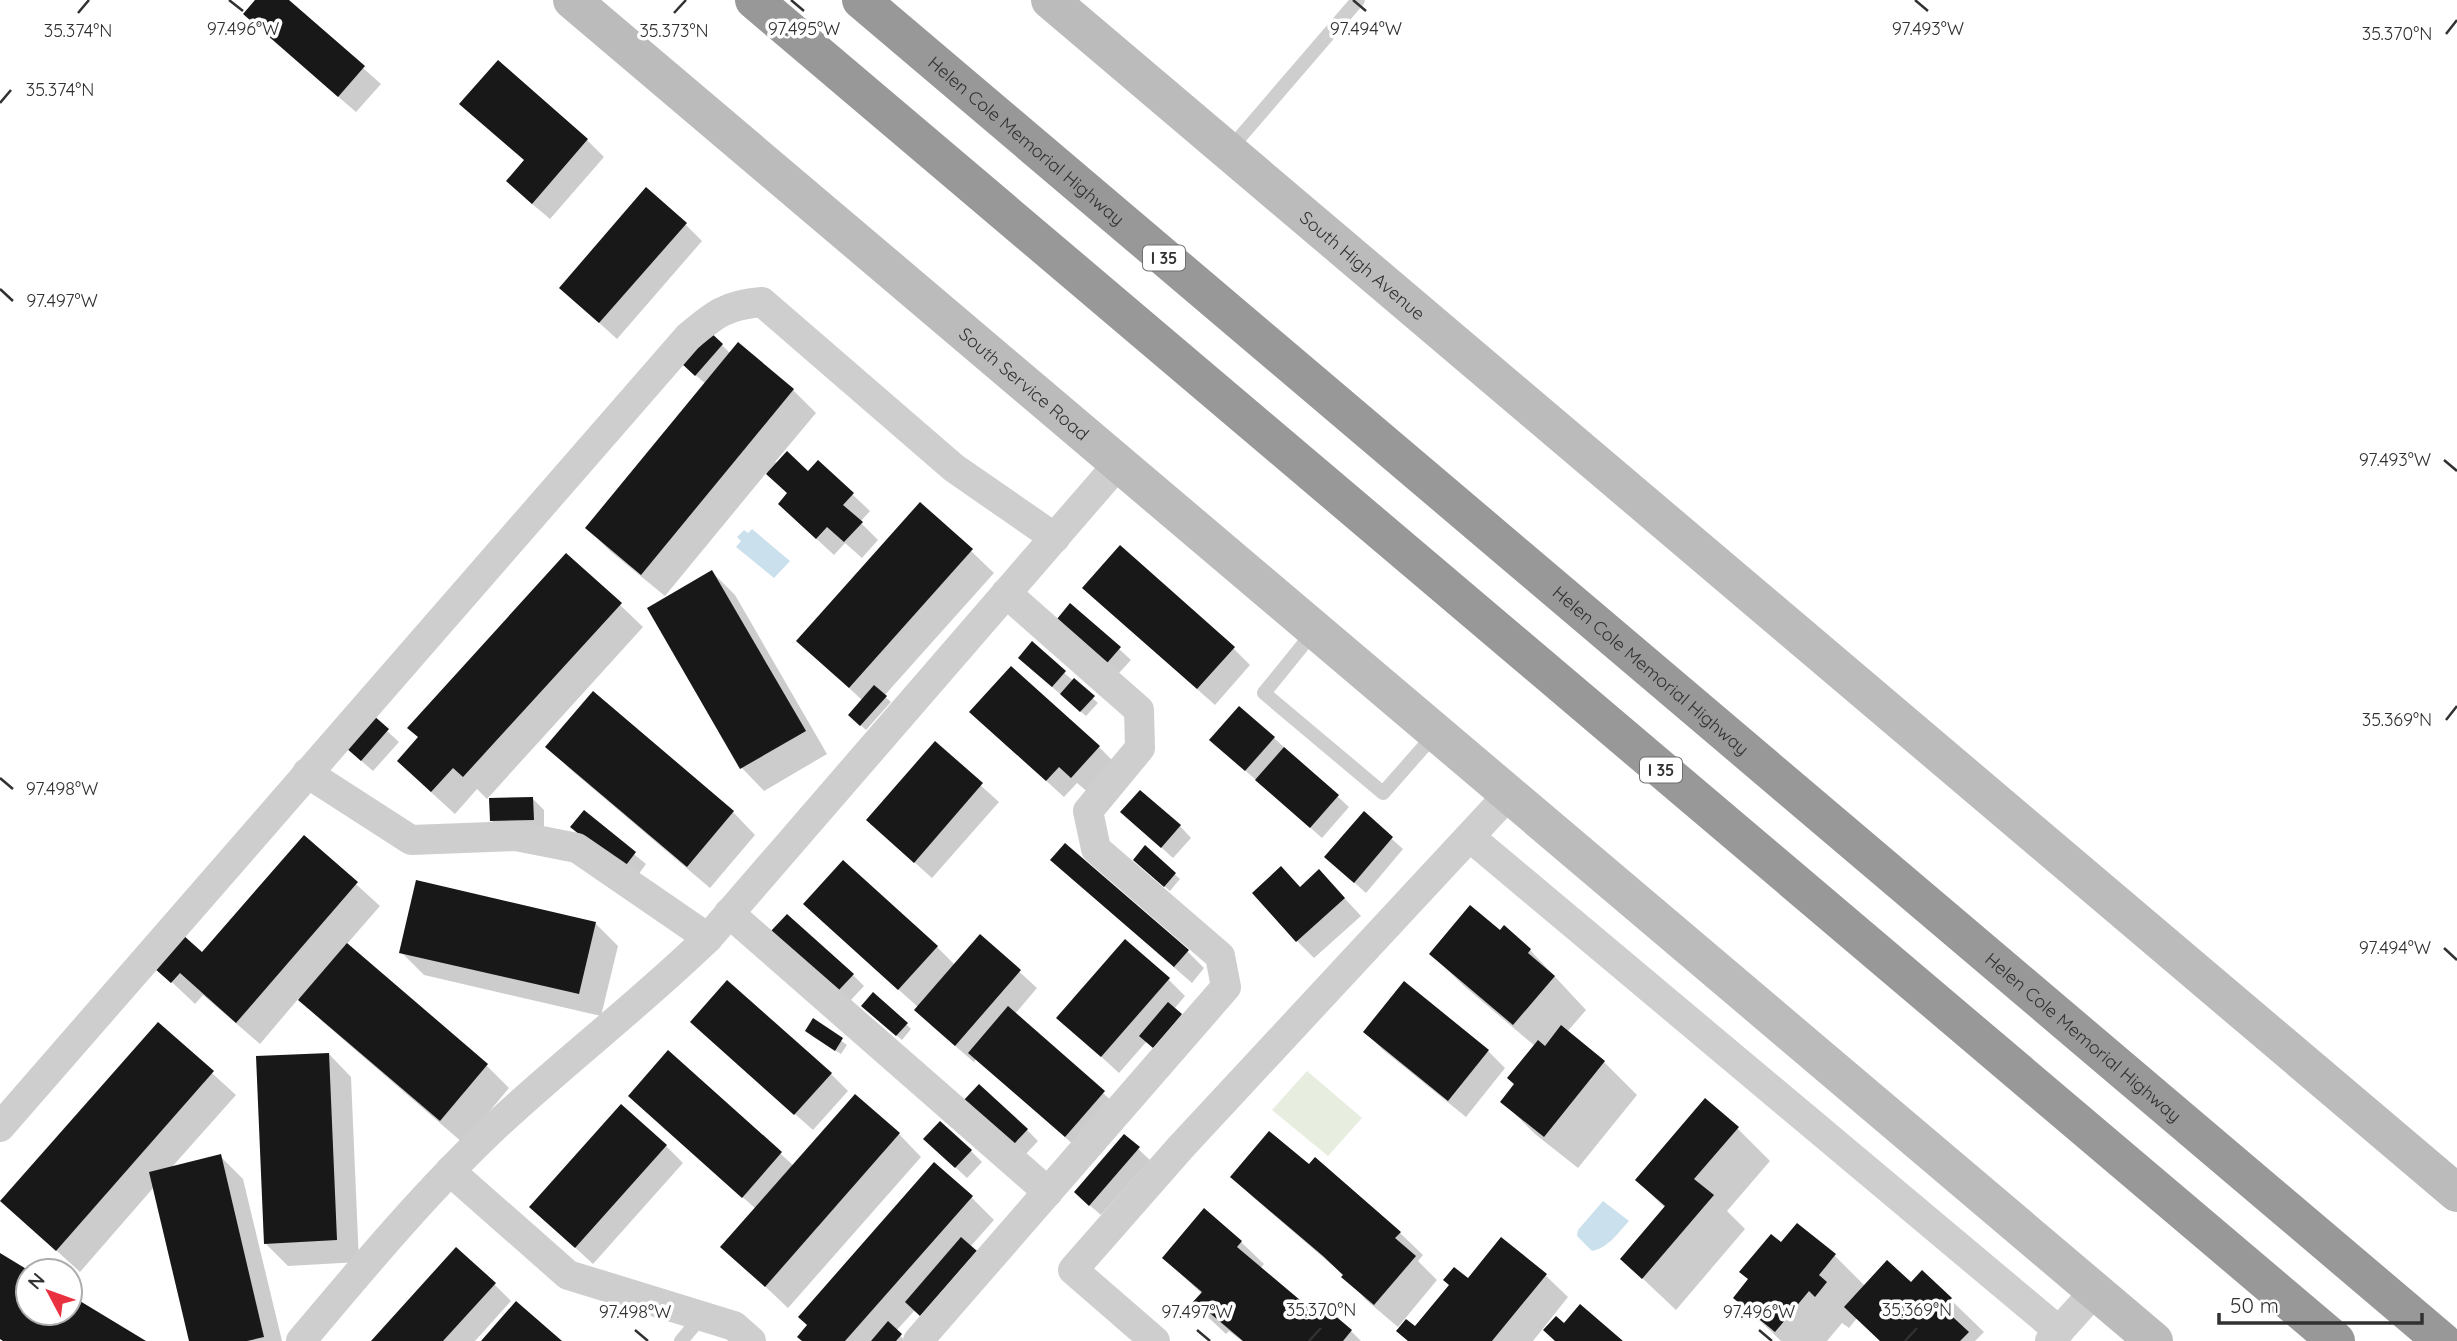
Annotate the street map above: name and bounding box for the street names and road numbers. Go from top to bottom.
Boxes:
street label: Helen Cole Memorial Highway [924,51,1129,230]
street label: South High Avenue [1295,206,1430,325]
road number: I 35 [1143,246,1185,270]
street label: South Service Road [955,322,1094,445]
street label: Helen Cole Memorial Highway [1548,580,1754,760]
road number: I 35 [1640,758,1682,782]
street label: Helen Cole Memorial Highway [1981,947,2186,1127]

